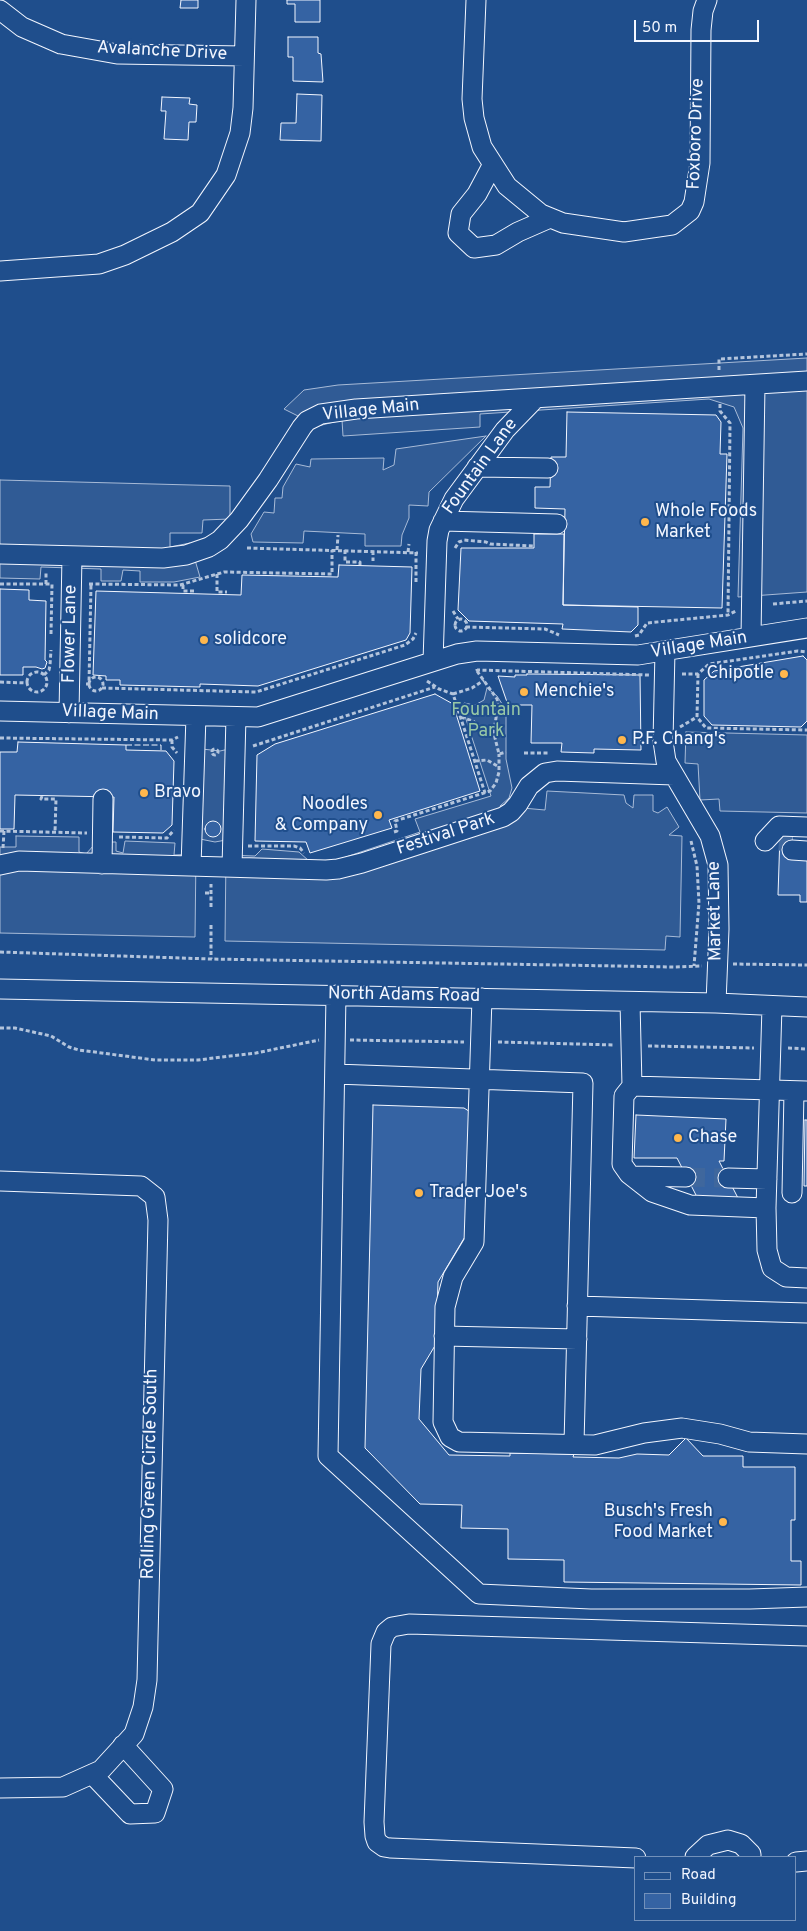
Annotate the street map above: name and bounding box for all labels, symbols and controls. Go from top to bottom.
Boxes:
scale bar [637,10,762,42]
text: 50 m [642,19,677,38]
street label: Avalanche Drive [96,38,228,66]
street label: Foxboro Drive [684,78,710,190]
street label: Village Main [321,395,421,427]
street label: Fountain Lane [439,415,523,519]
place label: Whole Foods Market [655,501,757,544]
marker: Whole Foods Market [639,516,651,528]
street label: Flower Lane [59,585,83,683]
street label: Village Main [649,628,749,664]
place label: solidcore [214,629,287,651]
marker: solidcore [198,634,210,646]
place label: Chipotle [706,663,774,685]
marker: Chipotle [778,668,790,680]
place label: Menchie's [534,681,614,703]
marker: Menchie's [518,686,530,698]
park label: Fountain Park [451,700,521,742]
street label: Village Main [61,702,159,726]
place label: P.F. Chang's [632,729,726,751]
marker: P.F. Chang's [616,734,628,746]
place label: Bravo [154,782,201,804]
marker: Bravo [138,787,150,799]
place label: Noodles & Company [275,794,368,836]
marker: Noodles & Company [372,809,384,821]
street label: Festival Park [394,809,498,861]
street label: Market Lane [704,861,728,961]
street label: North Adams Road [328,984,480,1008]
place label: Chase [688,1127,737,1149]
marker: Chase [672,1132,684,1144]
place label: Trader Joe's [429,1182,528,1204]
marker: Trader Joe's [413,1187,425,1199]
street label: Rolling Green Circle South [138,1368,164,1580]
place label: Busch's Fresh Food Market [604,1501,713,1544]
marker: Busch's Fresh Food Market [717,1516,729,1528]
legend [634,1856,797,1921]
text: Road [681,1866,716,1885]
text: Building [681,1891,736,1910]

